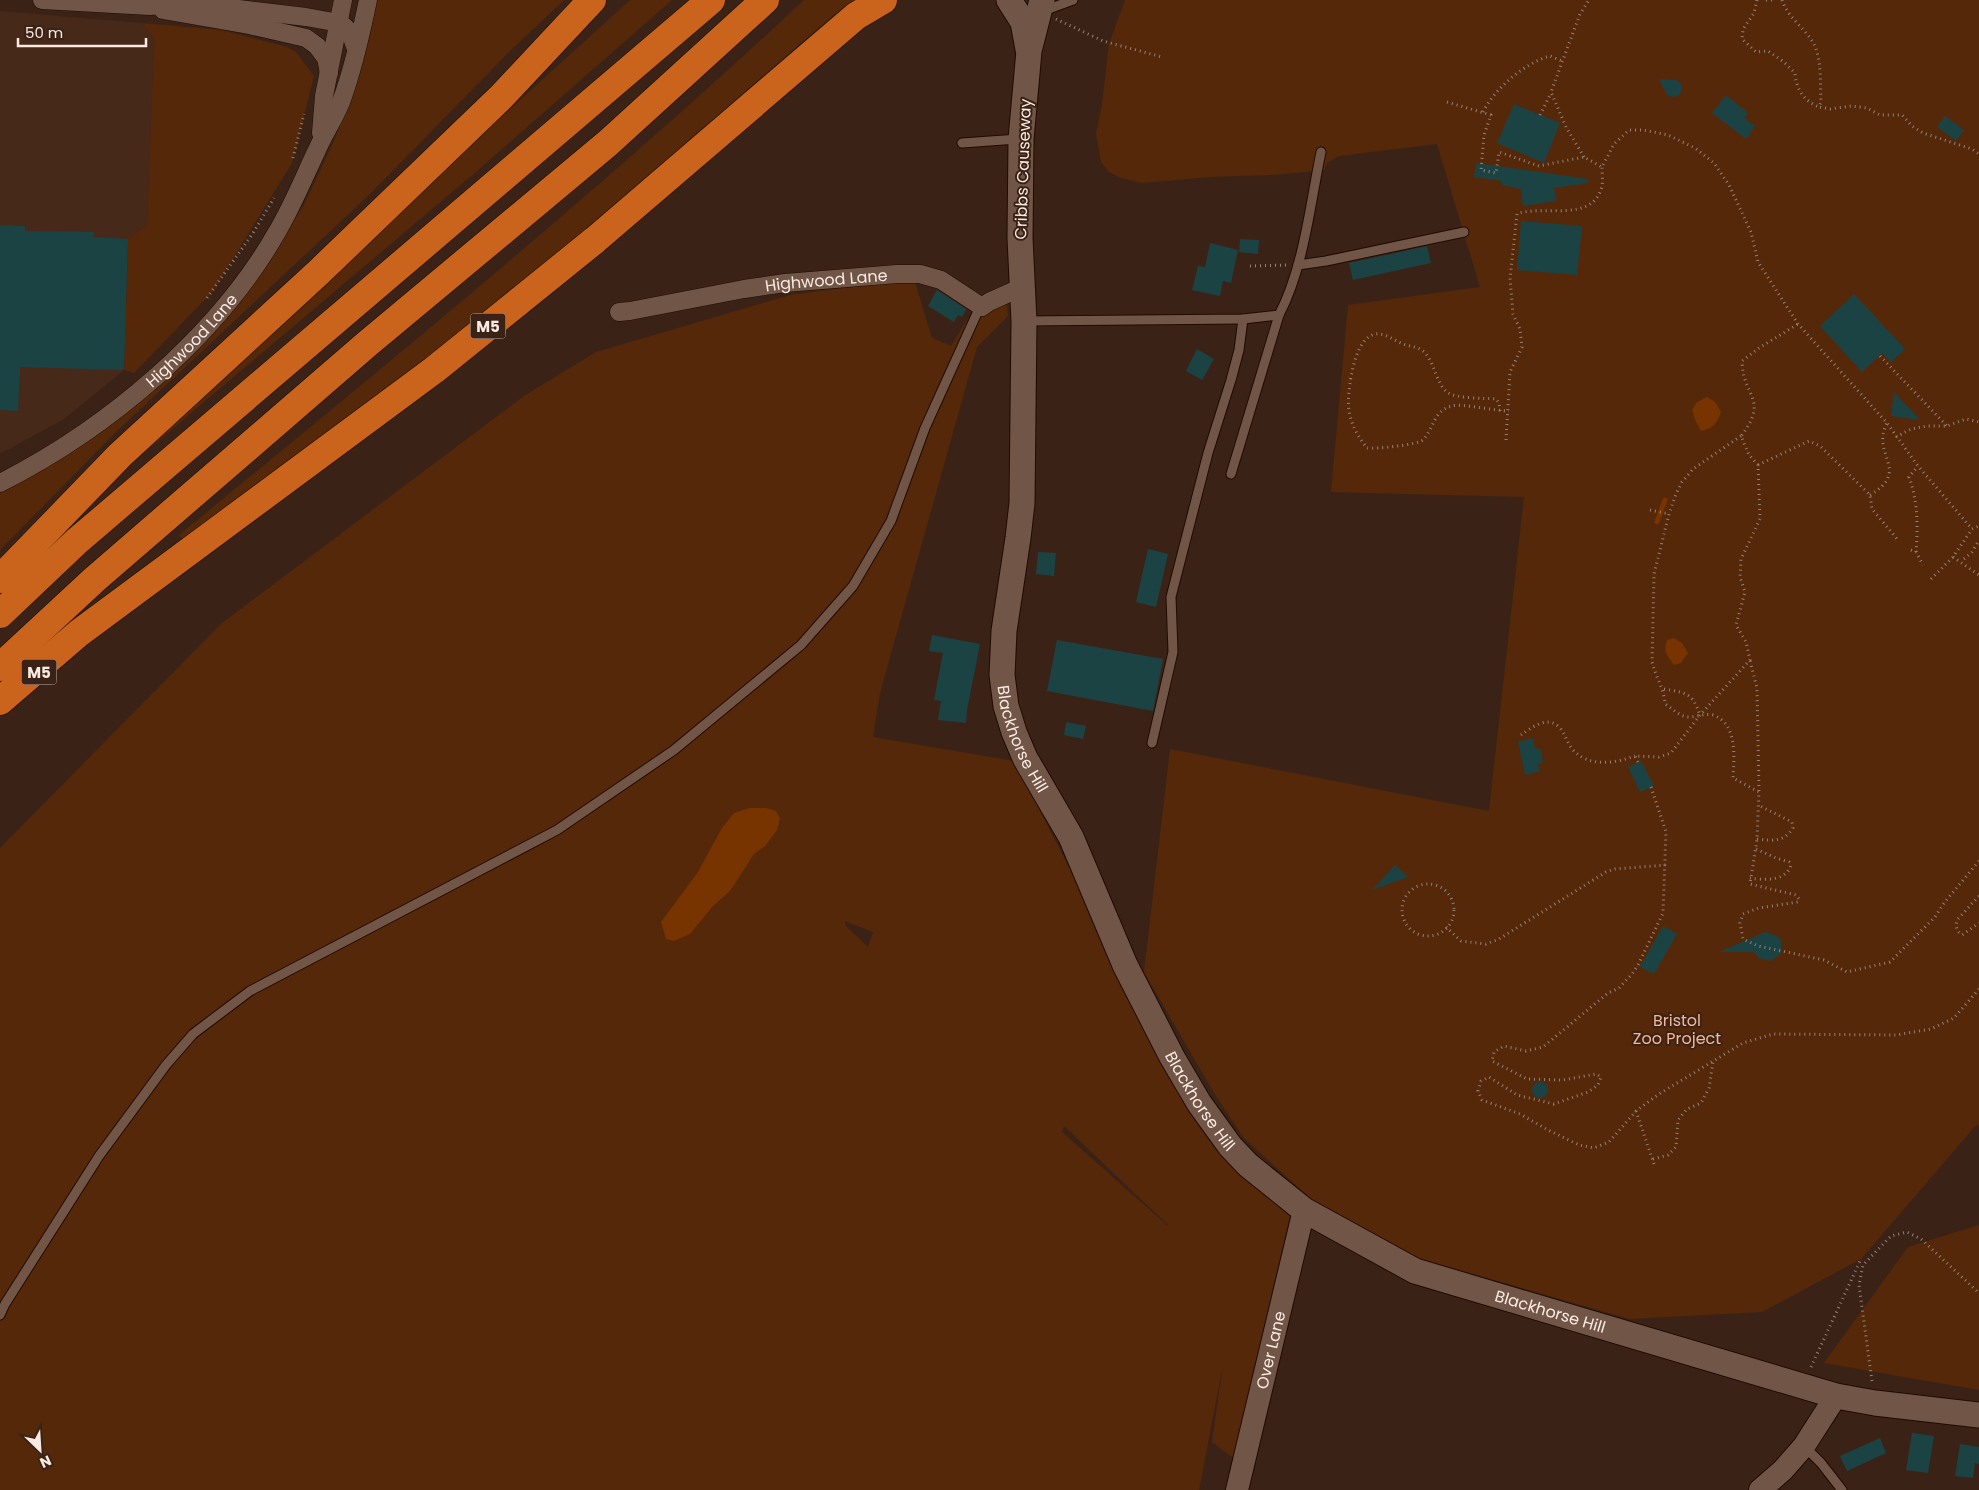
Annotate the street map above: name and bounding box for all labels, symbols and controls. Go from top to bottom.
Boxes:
scale bar [18,15,145,47]
text: 50 m [25,22,63,43]
street label: Cribbs Causeway [1009,98,1037,240]
street label: Highwood Lane [764,263,888,297]
street label: Highwood Lane [140,288,242,392]
road number: M5 [470,314,506,338]
road number: M5 [22,660,56,684]
street label: Blackhorse Hill [992,684,1054,797]
park label: Bristol Zoo Project [1633,1009,1721,1050]
street label: Blackhorse Hill [1159,1047,1240,1156]
street label: Blackhorse Hill [1492,1284,1609,1339]
street label: Over Lane [1250,1308,1291,1391]
north arrow [15,1425,65,1475]
text: N [36,1450,54,1473]

